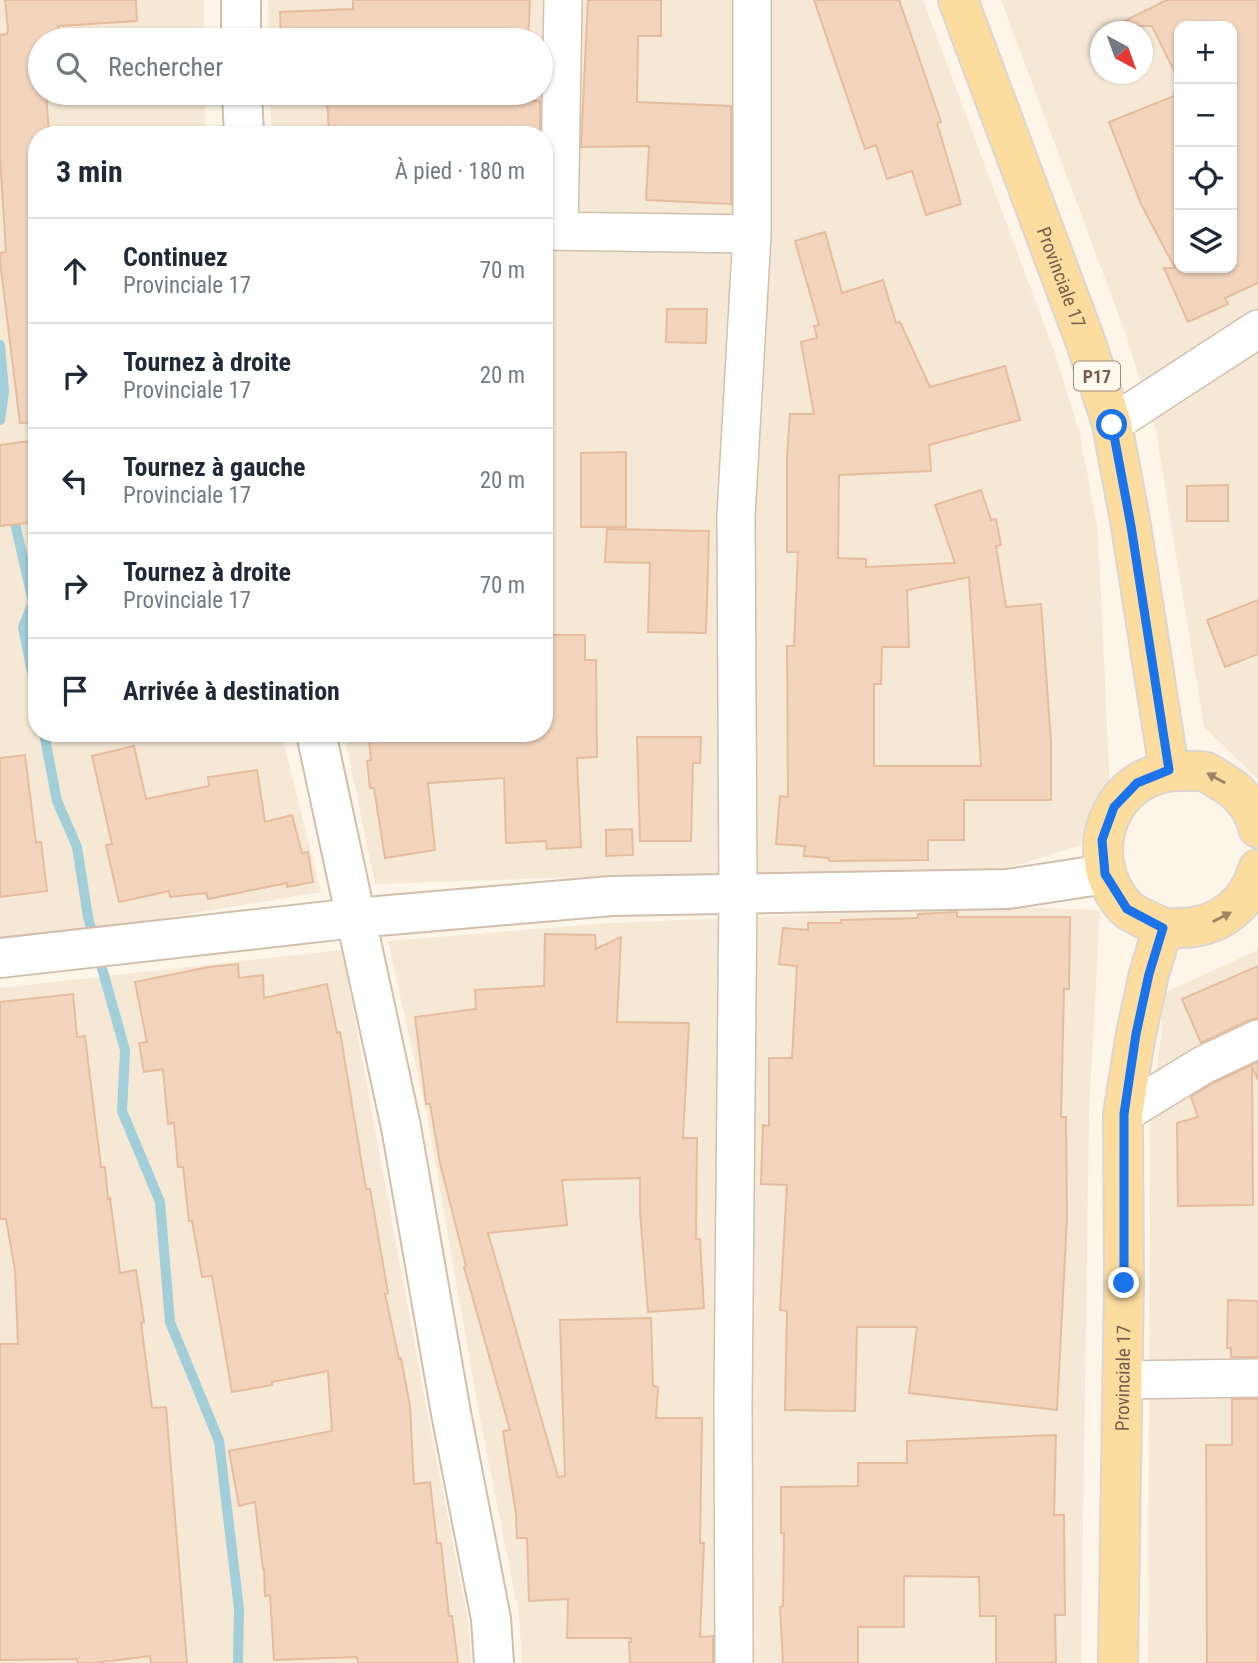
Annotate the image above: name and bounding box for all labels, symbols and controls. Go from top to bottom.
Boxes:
north arrow [1090,21,1153,84]
map controls [1174,21,1237,273]
button: + [1174,21,1237,84]
search box [28,28,553,105]
icon: search [52,48,90,86]
text: Rechercher [108,52,223,82]
button: − [1174,84,1237,147]
button: locate [1174,147,1237,210]
text: 3 min [56,154,123,189]
text: À pied · 180 m [395,158,525,185]
button: layers [1174,210,1237,273]
street label: Provinciale 17 [1032,224,1091,331]
text: Continuez [123,242,228,272]
icon: ahead [56,252,94,290]
text: 70 m [480,257,525,284]
text: Provinciale 17 [123,272,251,299]
text: Tournez à droite [123,347,291,377]
icon: right [56,357,94,395]
text: 20 m [480,362,525,389]
road number: P17 [1074,362,1120,390]
text: Provinciale 17 [123,377,251,404]
route start [1096,409,1127,440]
text: Tournez à gauche [123,452,305,482]
icon: left [56,462,94,500]
text: 20 m [480,467,525,494]
text: Provinciale 17 [123,482,251,509]
text: Tournez à droite [123,557,291,587]
icon: right [56,567,94,605]
text: 70 m [480,572,525,599]
text: Provinciale 17 [123,587,251,614]
icon: arrive [56,672,94,710]
text: Arrivée à destination [123,676,340,706]
one-way arrow [1206,772,1226,784]
one-way arrow [1212,911,1232,922]
route end [1108,1267,1139,1298]
street label: Provinciale 17 [1110,1325,1135,1431]

